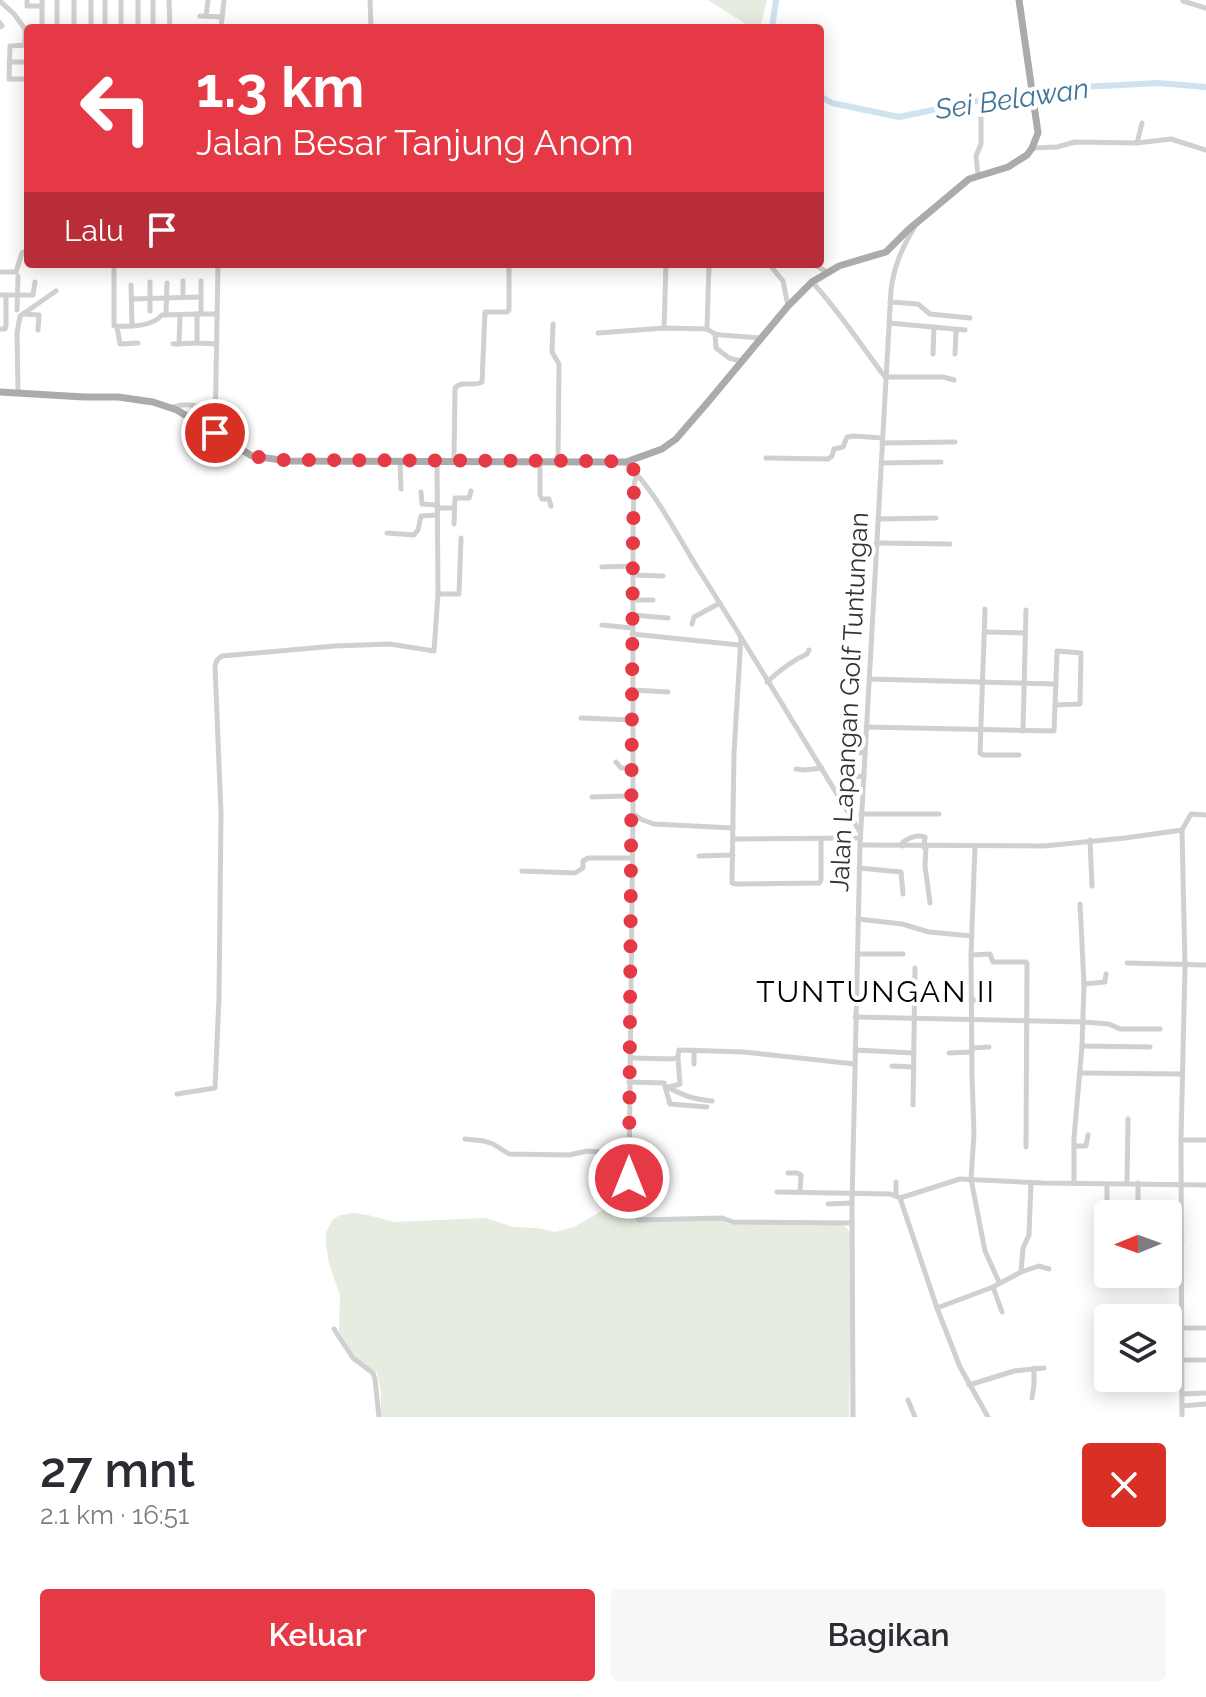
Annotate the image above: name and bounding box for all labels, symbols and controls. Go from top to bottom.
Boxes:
text: 1.3 km [196,54,364,120]
icon: left [64,56,168,160]
water label: Sei Belawan [932,72,1091,126]
text: Jalan Besar Tanjung Anom [196,121,634,163]
icon: arrive [140,208,184,252]
text: Lalu [64,213,124,248]
pin [181,399,249,467]
icon: arrive [193,411,237,455]
street label: Jalan Lapangan Golf Tuntungan [824,511,874,893]
district label: TUNTUNGAN II [756,974,996,1009]
position arrow [587,1136,671,1220]
north arrow [1094,1200,1182,1288]
map controls [1094,1200,1182,1392]
button: layers [1094,1304,1182,1392]
text: 27 mnt [40,1442,195,1498]
button: close [1082,1443,1166,1527]
text: 2.1 km · 16:51 [40,1500,189,1530]
button: Keluar [40,1589,595,1681]
button: Bagikan [611,1589,1166,1681]

